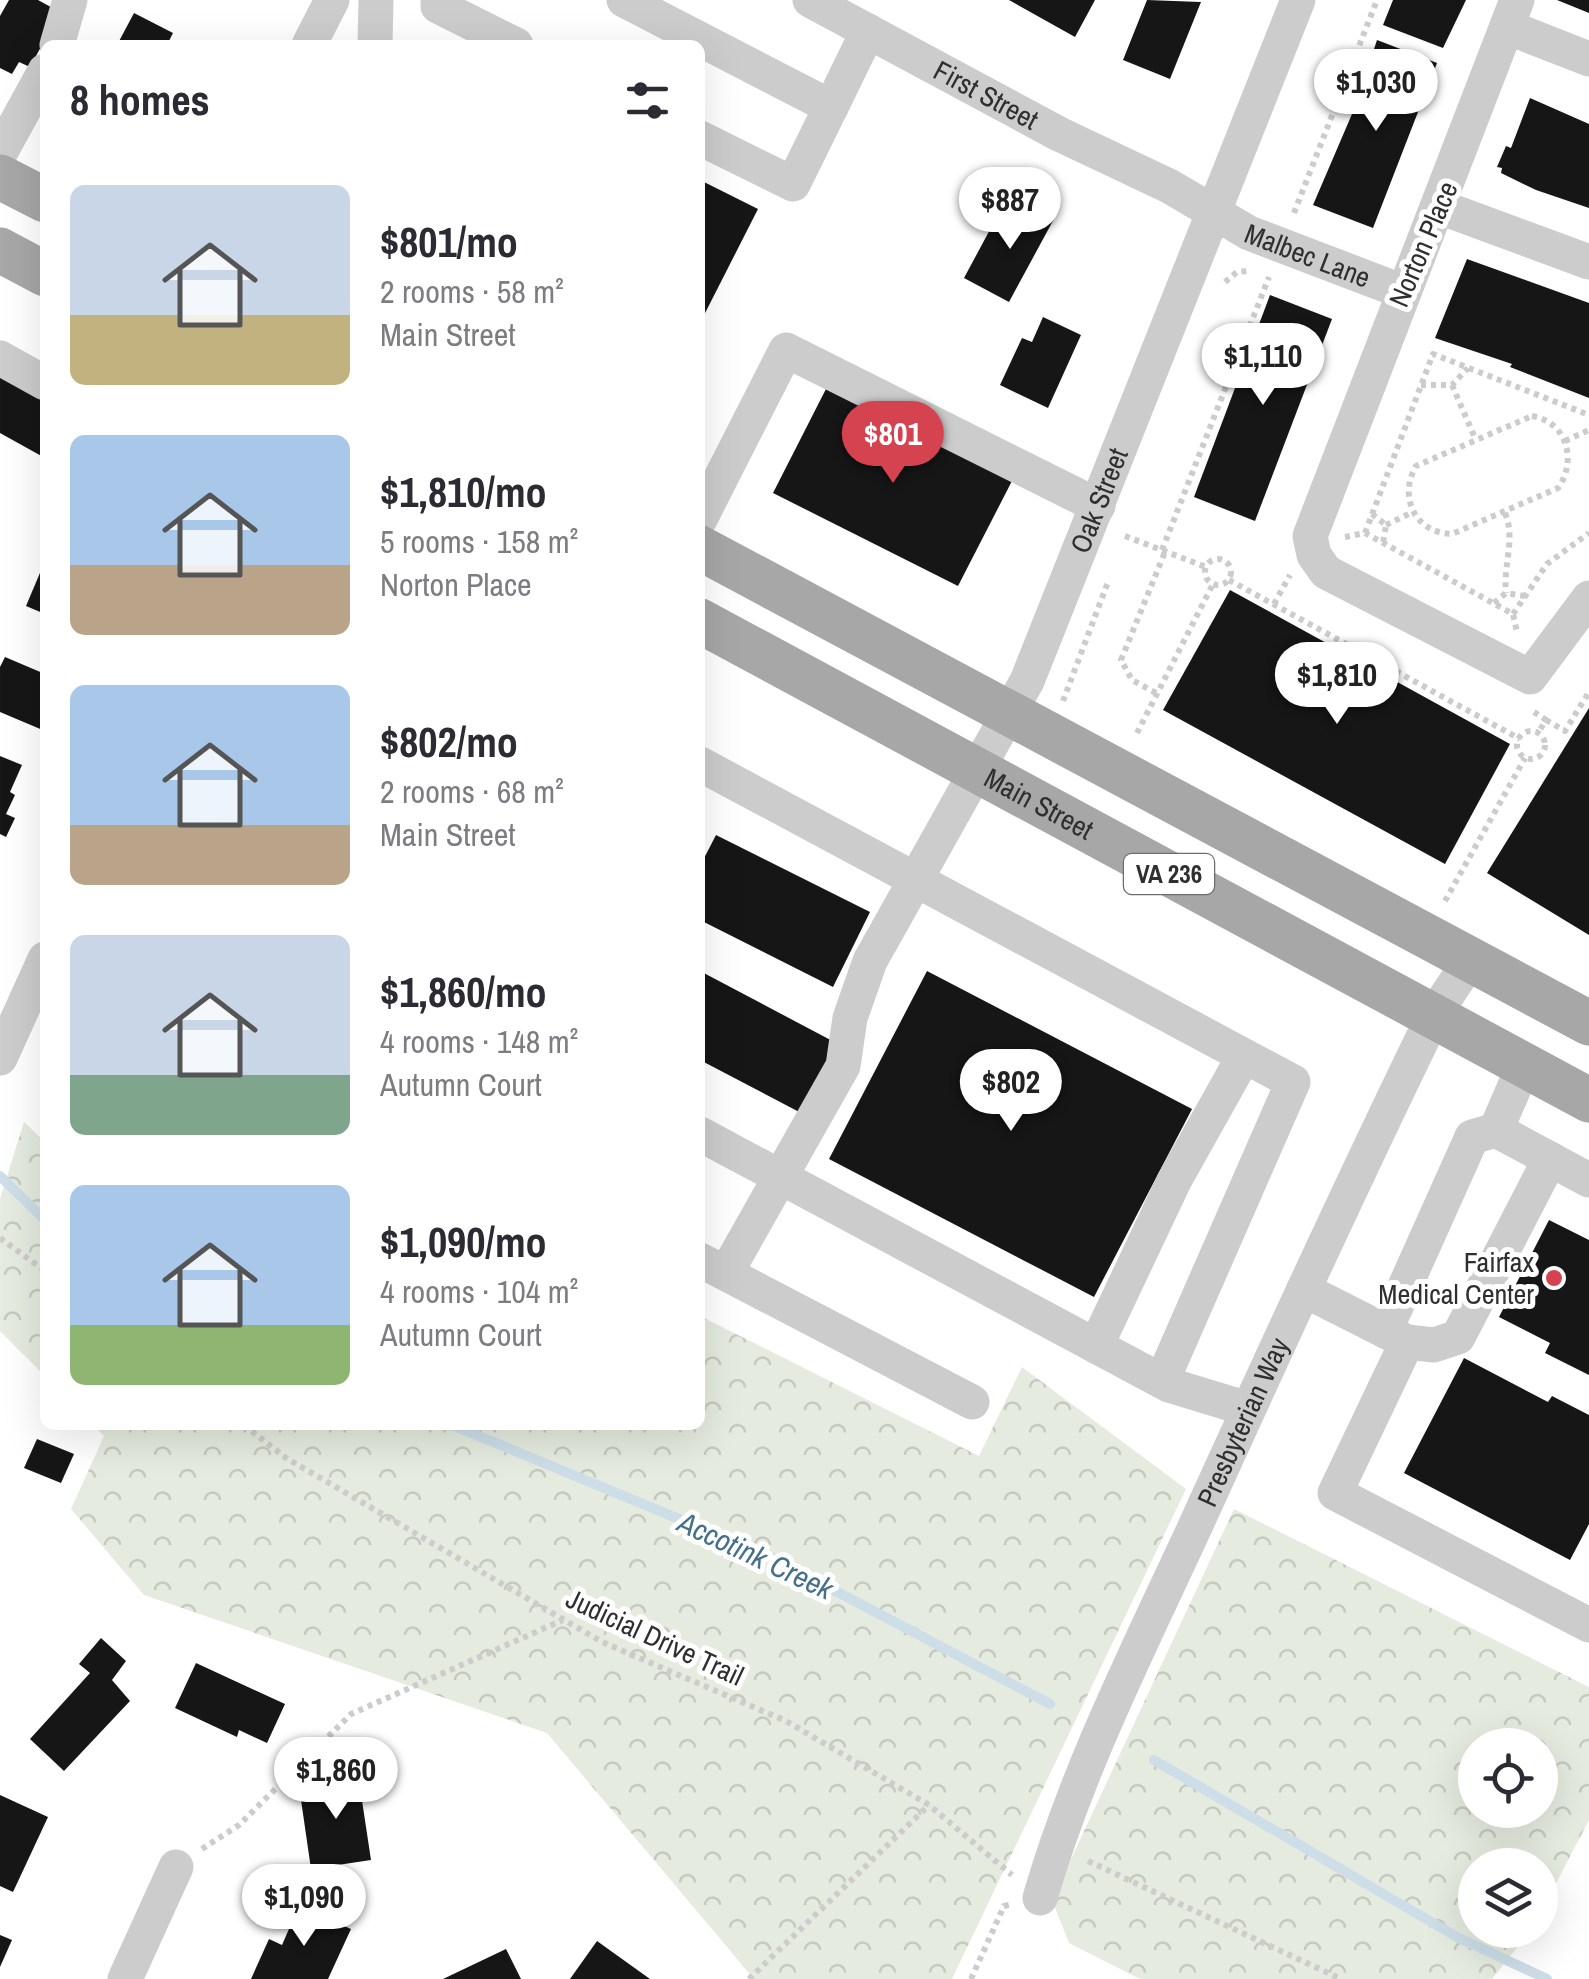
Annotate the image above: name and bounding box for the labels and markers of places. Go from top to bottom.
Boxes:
pin: $1,030 [1295,49,1457,134]
pin: $887 [951,167,1069,252]
pin: $1,110 [1182,323,1344,408]
pin: $801 [834,401,952,486]
pin: $1,810 [1256,642,1418,727]
pin: $802 [952,1049,1070,1134]
place label: Fairfax Medical Center [1378,1243,1535,1313]
marker: Fairfax Medical Center [1543,1267,1565,1289]
pin: $1,860 [255,1737,417,1822]
pin: $1,090 [223,1864,385,1949]

